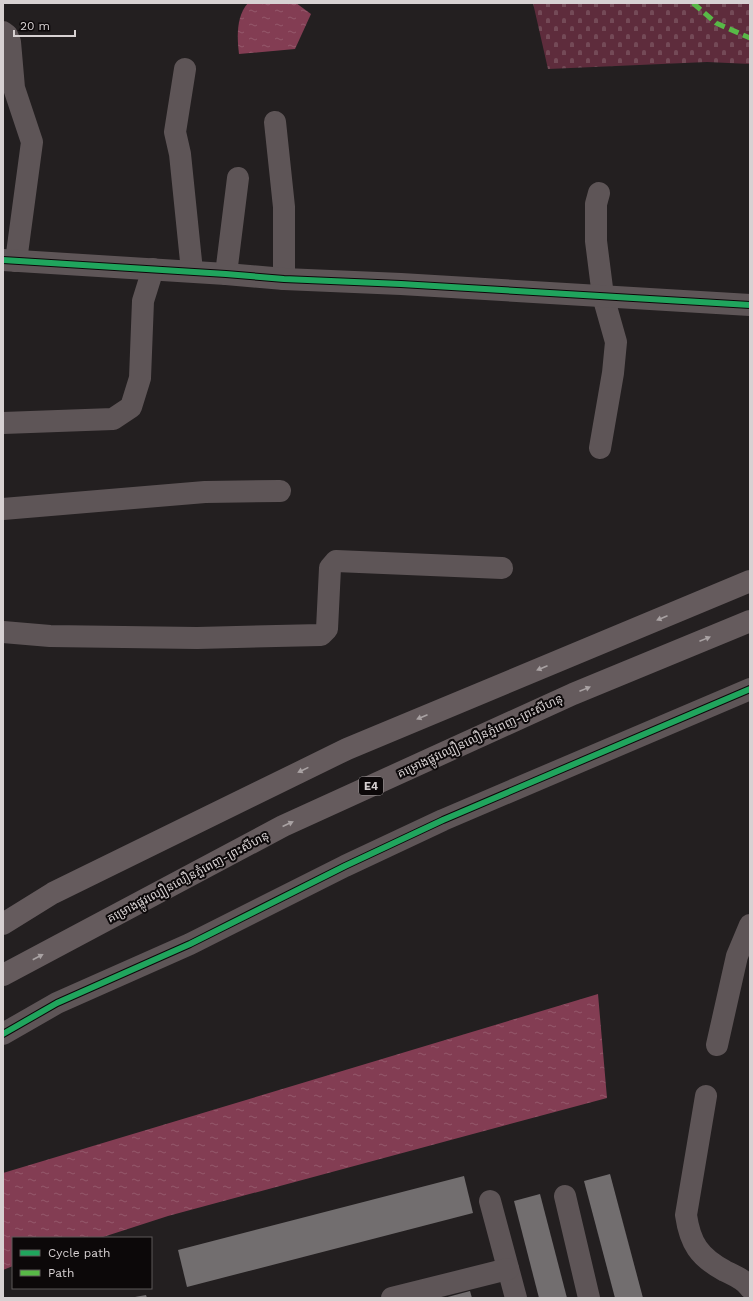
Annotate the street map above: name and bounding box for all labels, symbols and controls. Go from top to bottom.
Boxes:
scale bar [14,12,75,38]
text: 20 m [20,19,50,33]
one-way arrow [656,615,668,621]
one-way arrow [700,636,712,642]
one-way arrow [536,665,548,671]
one-way arrow [580,686,591,692]
street label: គម្រោងផ្លូវល្បឿនលឿនភ្នំពេញ-ព្រះសីហនុ [394,690,567,784]
one-way arrow [416,715,428,721]
one-way arrow [298,767,309,773]
road number: E4 [359,777,383,795]
one-way arrow [283,821,294,827]
street label: គម្រោងផ្លូវល្បឿនលឿនភ្នំពេញ-ព្រះសីហនុ [104,827,273,929]
one-way arrow [32,954,43,960]
legend [12,1237,152,1289]
text: Cycle path [48,1246,110,1260]
text: Path [48,1266,74,1280]

